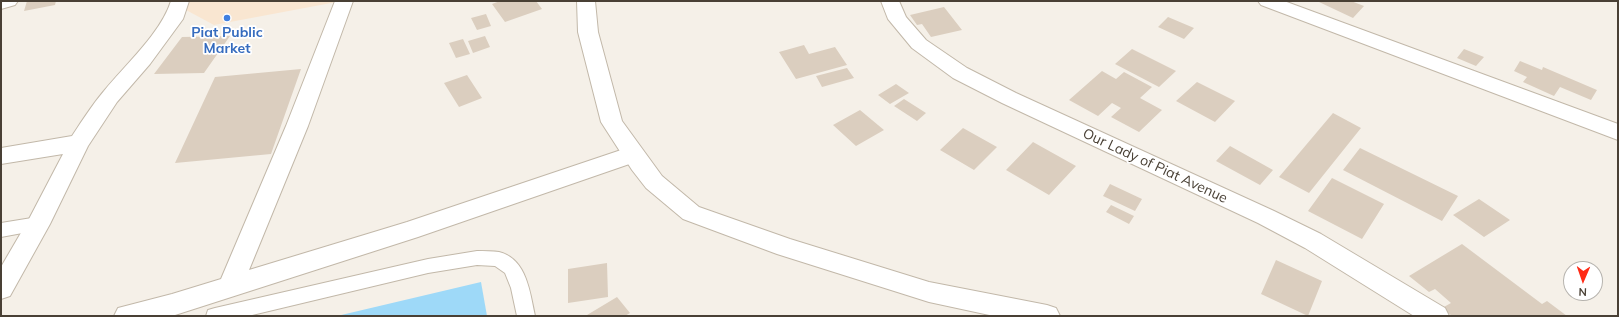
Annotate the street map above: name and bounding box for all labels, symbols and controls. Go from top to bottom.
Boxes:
marker: Piat Public Market [222,13,232,23]
place label: Piat Public Market [191,25,263,58]
street label: Our Lady of Piat Avenue [1080,125,1230,207]
north arrow [1563,261,1603,301]
text: N [1578,285,1587,299]

